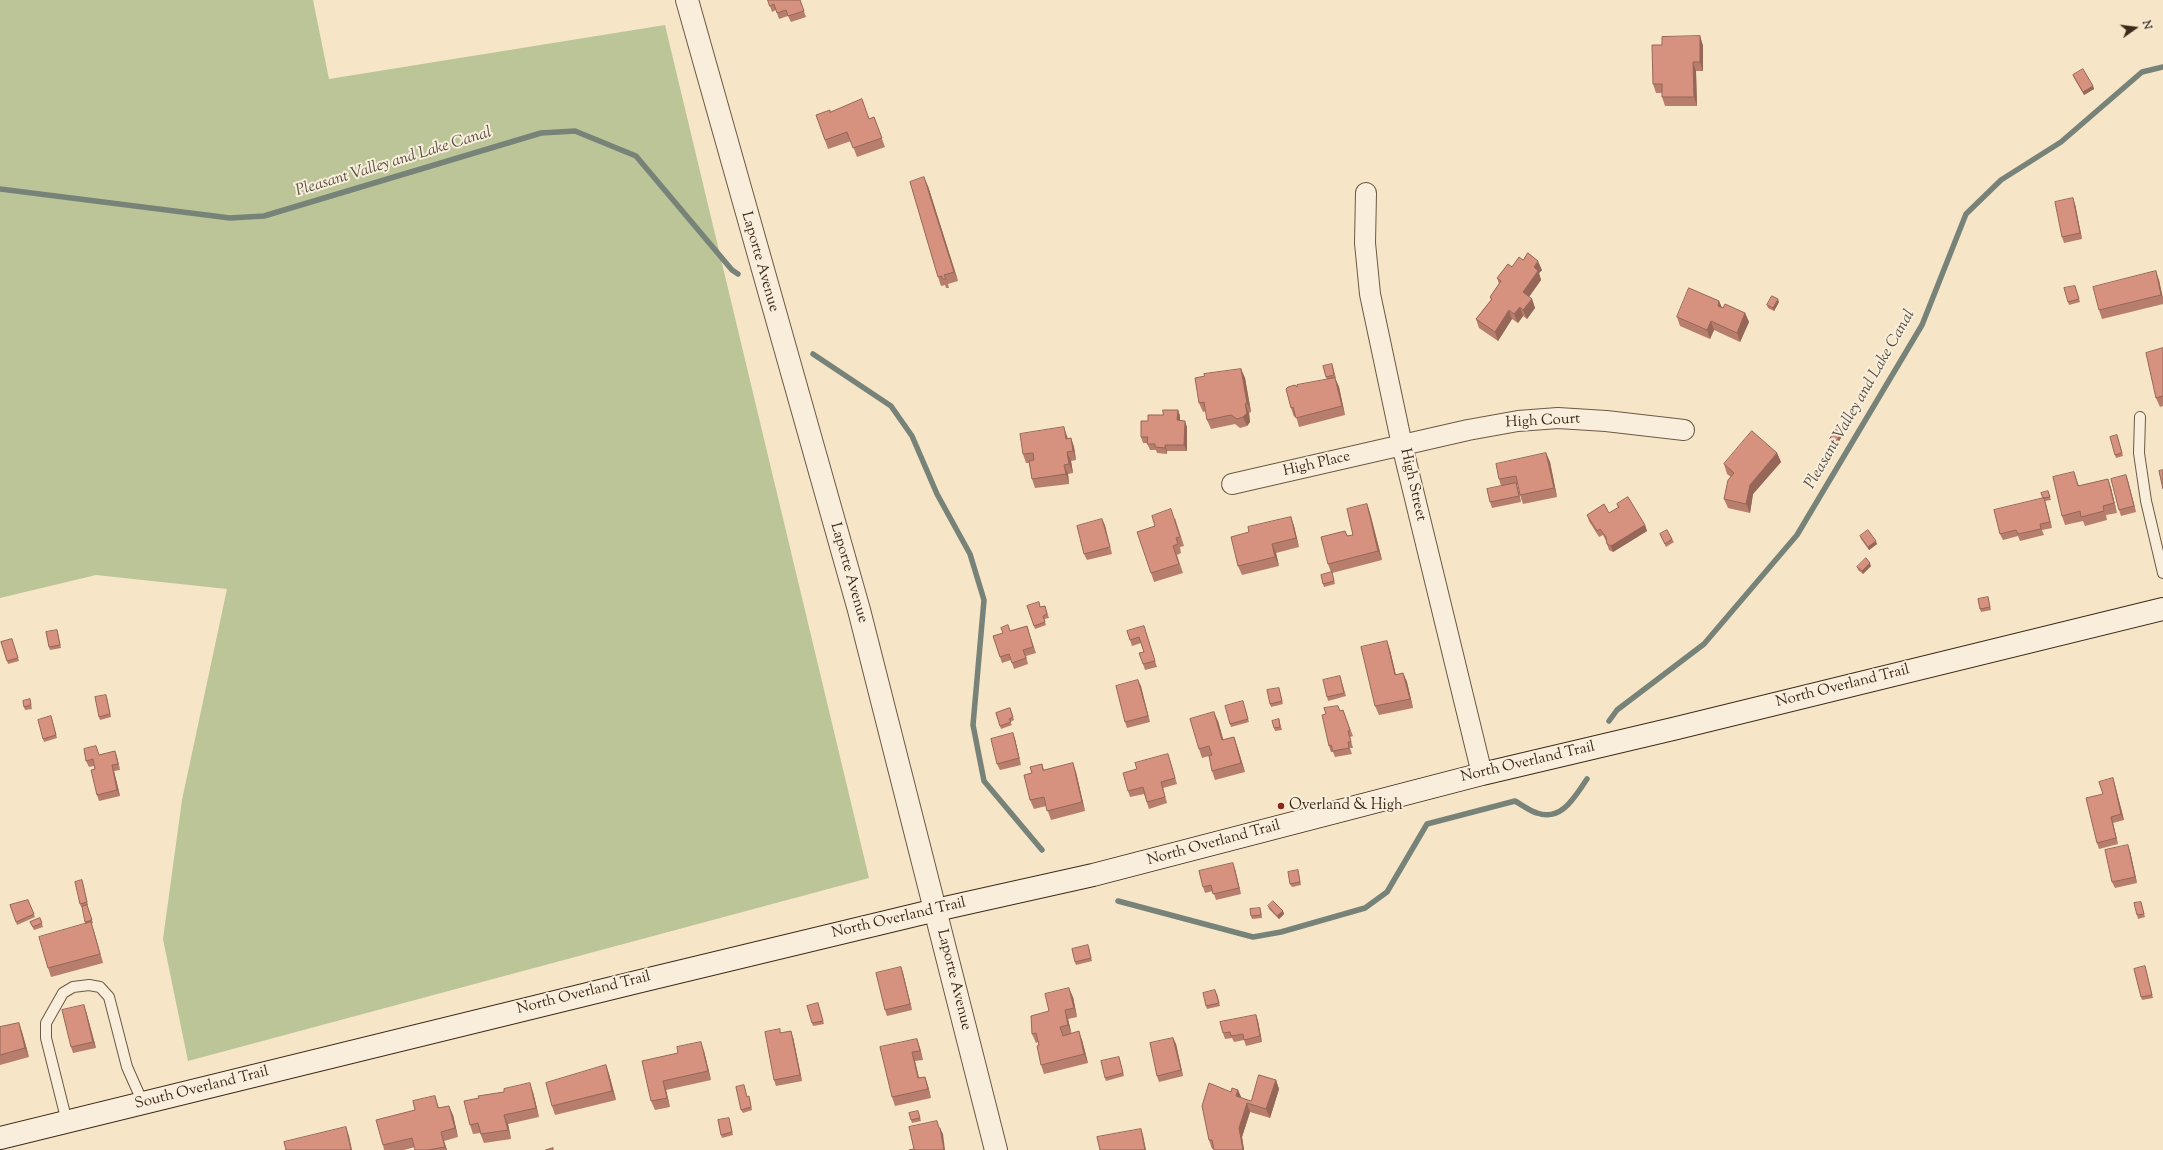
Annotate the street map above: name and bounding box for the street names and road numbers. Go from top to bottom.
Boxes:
street label: Laporte Avenue [736,210,782,314]
street label: High Court [1505,411,1581,433]
street label: High Street [1395,447,1429,523]
street label: High Place [1282,449,1352,481]
street label: Laporte Avenue [825,521,871,625]
street label: North Overland Trail [1774,662,1912,712]
street label: North Overland Trail [1459,739,1597,787]
street label: North Overland Trail [1145,818,1283,870]
street label: North Overland Trail [830,895,968,943]
street label: Laporte Avenue [932,928,974,1032]
street label: North Overland Trail [515,969,653,1019]
street label: South Overland Trail [133,1064,271,1114]

